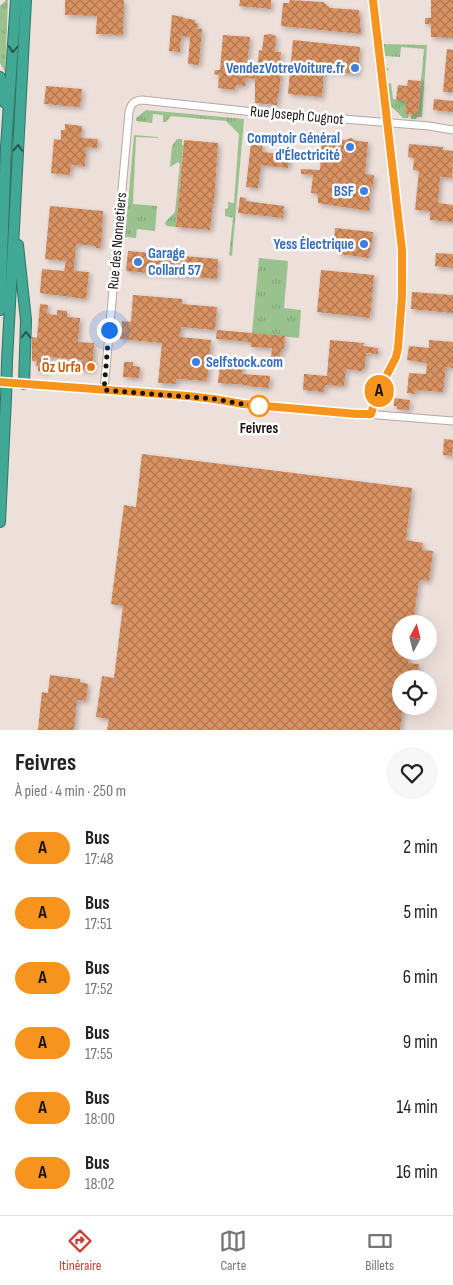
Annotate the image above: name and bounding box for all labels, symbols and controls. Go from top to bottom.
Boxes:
one-way arrow [8,45,19,53]
place label: VendezVotreVoiture.fr [226,59,345,78]
marker: VendezVotreVoiture.fr [349,62,361,74]
street label: Rue Joseph Cugnot [249,102,345,129]
place label: Comptoir Général d'Électricité [247,129,340,165]
marker: Comptoir Général d'Électricité [344,141,356,153]
one-way arrow [13,144,24,152]
place label: BSF [334,182,354,201]
marker: BSF [358,185,370,197]
street label: Rue des Nonnetiers [104,192,131,290]
place label: Yess Électrique [273,235,354,254]
marker: Yess Électrique [358,238,370,250]
place label: Garage Collard 57 [148,244,201,280]
marker: Garage Collard 57 [132,256,144,268]
your location [97,318,122,343]
one-way arrow [21,331,31,338]
place label: Selfstock.com [206,353,283,372]
marker: Selfstock.com [190,356,202,368]
place label: Öz Urfa [42,358,81,377]
marker: Öz Urfa [85,361,97,373]
line badge: A [363,375,395,407]
text: A [375,380,383,401]
marker: Feivres [248,395,270,417]
place label: Feivres [240,419,278,438]
north arrow [392,615,438,660]
map controls [392,615,437,715]
button: locate [392,670,437,715]
button: heart [386,747,438,799]
text: Feivres [15,748,76,777]
text: À pied · 4 min · 250 m [15,782,126,801]
text: Bus [85,827,110,850]
text: 2 min [403,836,438,859]
text: A [38,837,47,858]
text: 17:48 [85,850,114,869]
text: Bus [85,892,110,915]
text: 5 min [403,901,438,924]
text: A [38,902,47,923]
text: 17:51 [85,915,112,934]
text: Bus [85,957,110,980]
text: 6 min [403,966,438,989]
text: A [38,967,47,988]
text: 17:52 [85,980,113,999]
text: Bus [85,1022,110,1045]
text: 9 min [403,1031,438,1054]
text: A [38,1032,47,1053]
text: 17:55 [85,1045,113,1064]
text: Bus [85,1087,110,1110]
text: 14 min [397,1096,438,1119]
text: A [38,1097,47,1118]
text: 18:00 [85,1110,115,1129]
text: Bus [85,1152,110,1175]
text: 16 min [396,1161,438,1184]
text: A [38,1162,47,1183]
text: 18:02 [85,1175,114,1194]
tab: Itinéraire [59,1227,101,1274]
tab: Carte [219,1227,247,1274]
tab: Billets [365,1227,394,1274]

